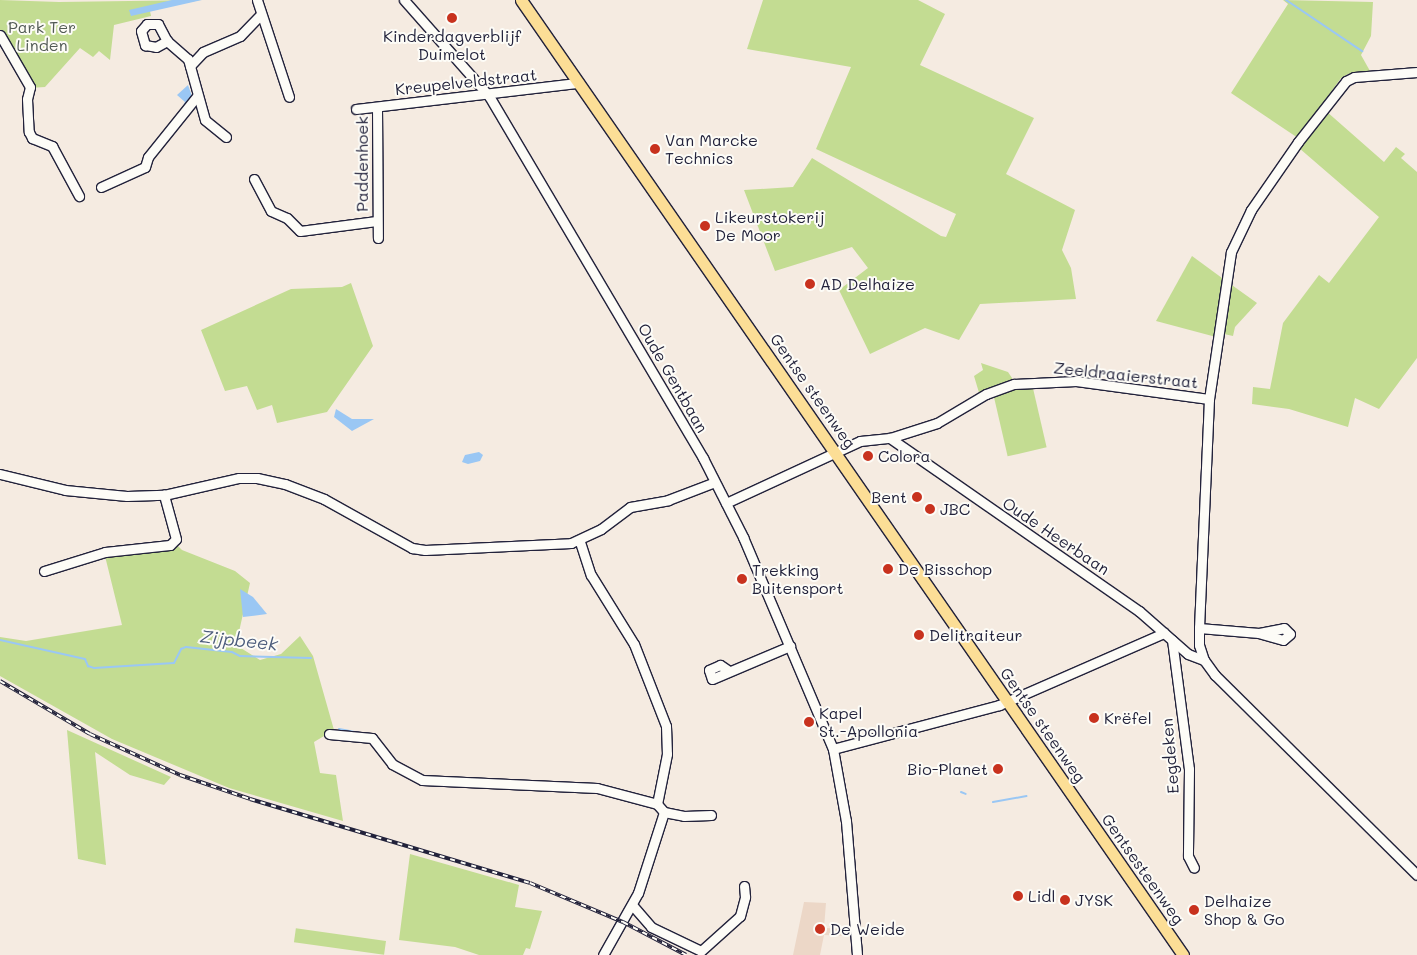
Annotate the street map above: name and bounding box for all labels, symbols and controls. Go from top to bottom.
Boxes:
marker: Kinderdagverblijf Duimelot [446,12,458,24]
park label: Park Ter Linden [8,17,76,55]
place label: Kinderdagverblijf Duimelot [383,26,521,64]
street label: Kreupelveldstraat [394,65,538,99]
street label: Paddenhoek [352,116,372,212]
place label: Van Marcke Technics [665,130,758,168]
marker: Van Marcke Technics [649,143,661,155]
place label: Likeurstokerij De Moor [715,207,825,245]
marker: Likeurstokerij De Moor [699,220,711,232]
place label: AD Delhaize [820,274,915,294]
marker: AD Delhaize [804,278,816,290]
street label: Oude Gentbaan [634,320,712,436]
street label: Gentse steenweg [766,330,860,452]
street label: Zeeldraaierstraat [1053,358,1199,392]
place label: Colora [878,446,930,466]
marker: Colora [862,450,874,462]
place label: Bent [871,487,907,507]
marker: Bent [911,491,923,503]
street label: Oude Heerbaan [999,493,1113,579]
place label: JBC [940,499,970,519]
marker: JBC [924,503,936,515]
place label: De Bisschop [898,559,992,579]
place label: Trekking Buitensport [752,560,844,598]
marker: De Bisschop [882,563,894,575]
marker: Trekking Buitensport [736,573,748,585]
water label: Zijpbeek [199,625,279,655]
place label: Delitraiteur [929,625,1022,645]
marker: Delitraiteur [913,629,925,641]
street label: Gentse steenweg [996,664,1090,786]
place label: Kapel St.-Apollonia [819,703,918,741]
place label: Krëfel [1104,708,1152,728]
marker: Krëfel [1088,712,1100,724]
marker: Kapel St.-Apollonia [803,716,815,728]
street label: Eegdeken [1157,717,1183,795]
place label: Bio-Planet [907,759,988,779]
marker: Bio-Planet [992,763,1004,775]
street label: Gentsesteenweg [1098,810,1188,928]
place label: Lidl [1028,886,1055,906]
marker: Lidl [1012,890,1024,902]
place label: JYSK [1075,890,1113,910]
place label: Delhaize Shop & Go [1204,891,1285,929]
marker: JYSK [1059,894,1071,906]
marker: Delhaize Shop & Go [1188,904,1200,916]
place label: De Weide [830,919,905,939]
marker: De Weide [814,923,826,935]

